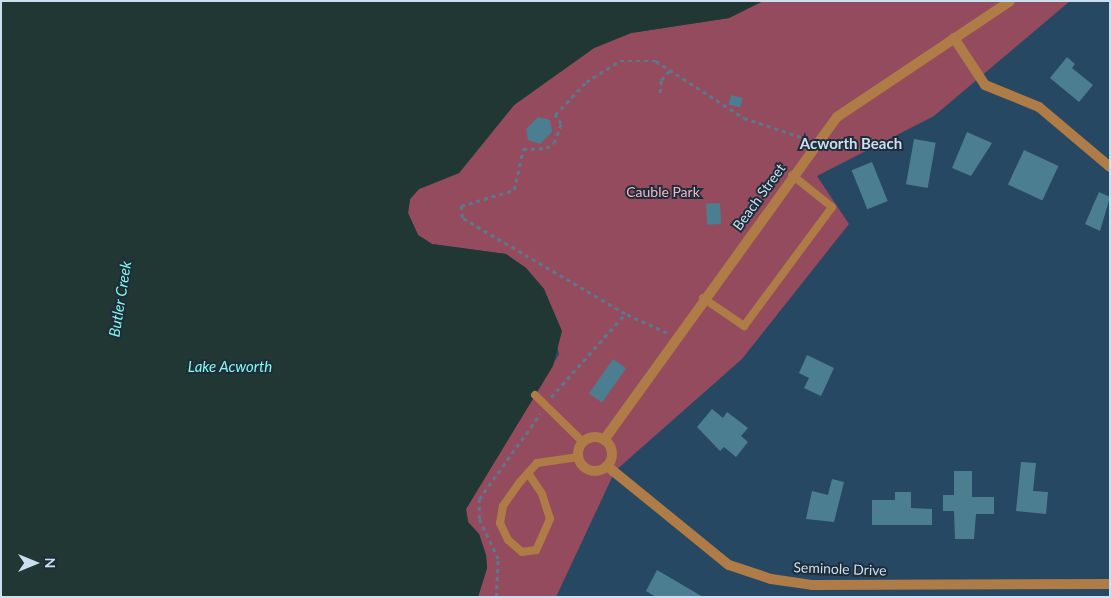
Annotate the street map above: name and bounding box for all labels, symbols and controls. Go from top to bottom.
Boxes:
district label: Acworth Beach [800,135,902,153]
street label: Beach Street [729,160,789,234]
park label: Cauble Park [626,184,700,200]
water label: Butler Creek [105,260,135,338]
water label: Lake Acworth [188,358,272,376]
north arrow [10,538,60,588]
text: N [42,558,59,568]
street label: Seminole Drive [793,559,887,579]

